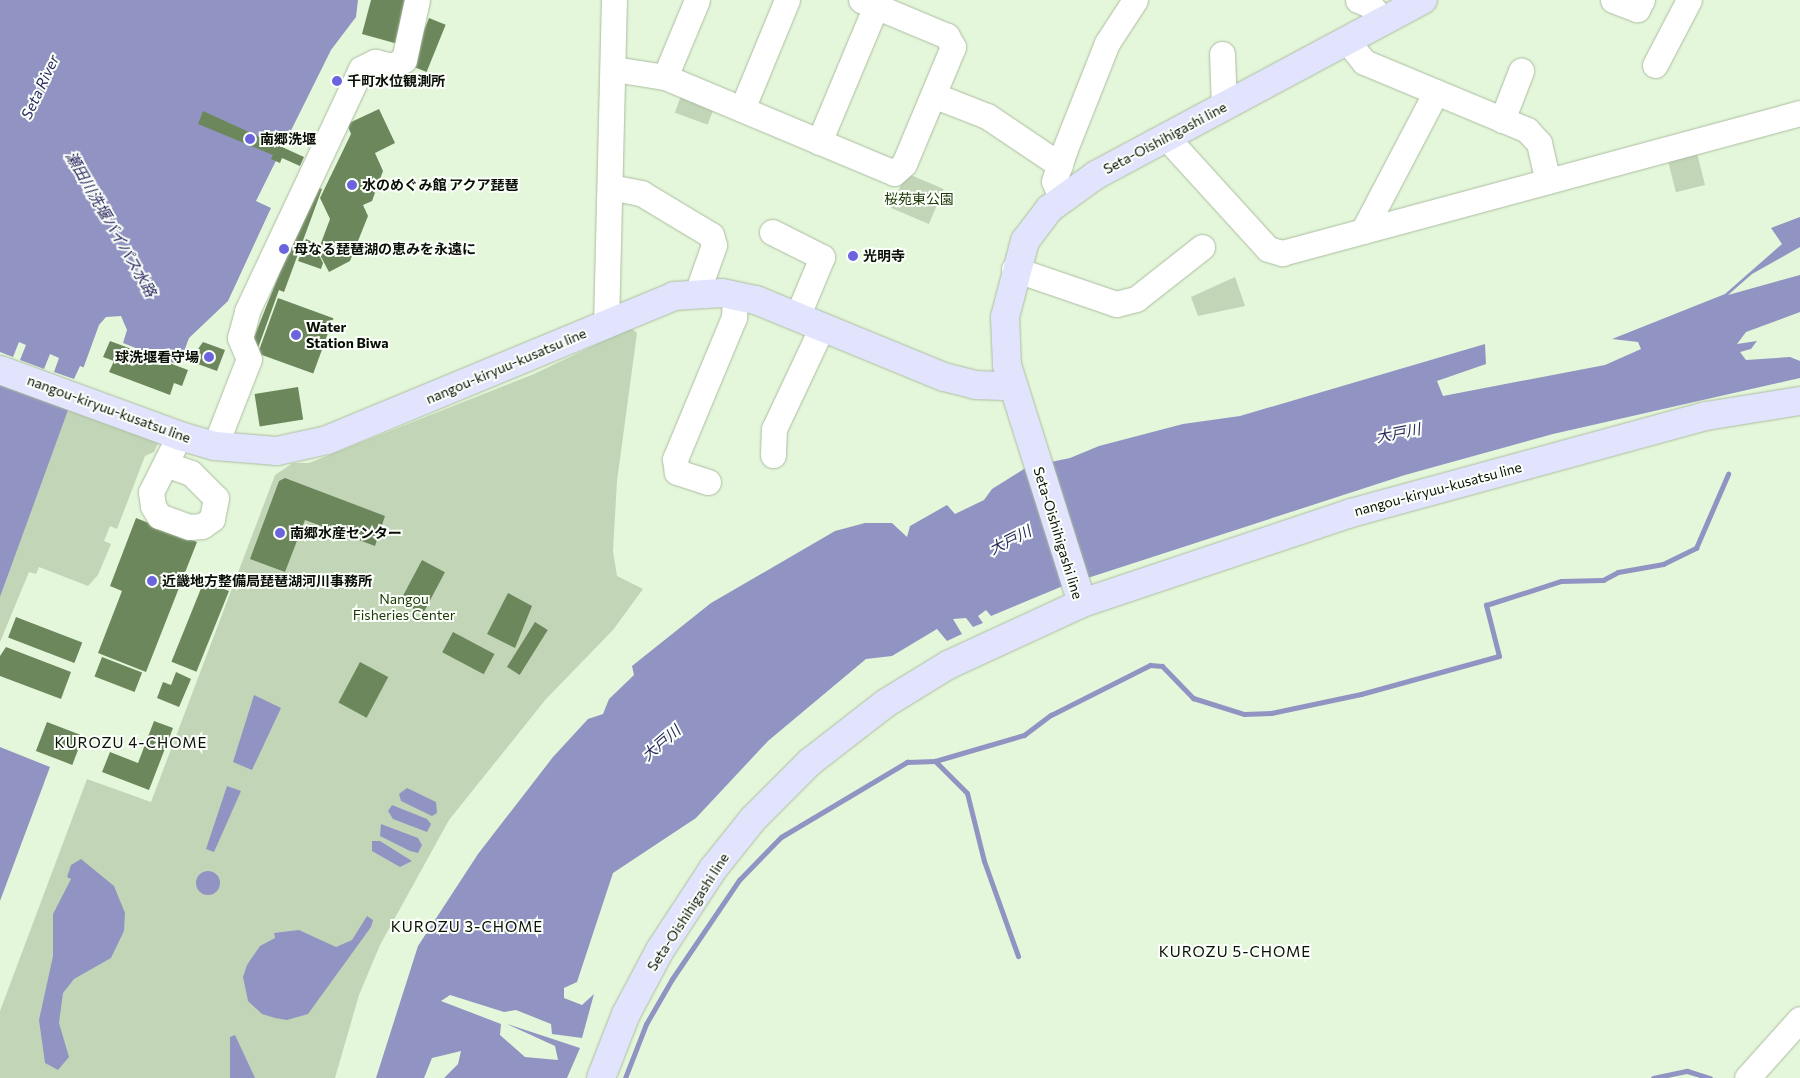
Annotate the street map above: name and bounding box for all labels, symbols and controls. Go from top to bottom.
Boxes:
water label: Seta River [17,52,63,122]
place label: 千町水位観測所 [347,73,445,89]
marker: 千町水位観測所 [331,75,343,87]
street label: Seta-Oishihigashi line [1101,98,1229,178]
place label: 南郷洗堰 [260,131,316,147]
marker: 南郷洗堰 [244,133,256,145]
water label: 瀬田川洗堰バイパス水路 [62,148,160,300]
place label: 水のめぐみ館 アクア琵琶 [362,177,519,193]
marker: 水のめぐみ館 アクア琵琶 [346,179,358,191]
park label: 桜苑東公園 [884,191,954,207]
place label: 母なる琵琶湖の恵みを永遠に [294,241,476,257]
marker: 母なる琵琶湖の恵みを永遠に [278,243,290,255]
place label: 光明寺 [863,248,905,264]
marker: 光明寺 [847,250,859,262]
place label: Water Station Biwa [306,319,389,352]
street label: nangou-kiryuu-kusatsu line [423,325,589,407]
marker: Water Station Biwa [290,329,302,341]
place label: 球洗堰看守場 [115,349,199,365]
marker: 球洗堰看守場 [203,351,215,363]
street label: nangou-kiryuu-kusatsu line [25,372,193,446]
water label: 大戸川 [1374,420,1422,446]
street label: nangou-kiryuu-kusatsu line [1352,459,1524,519]
street label: Seta-Oishihigashi line [1030,465,1086,601]
water label: 大戸川 [986,522,1034,558]
place label: 南郷水産センター [290,525,402,541]
marker: 南郷水産センター [274,527,286,539]
place label: 近畿地方整備局琵琶湖河川事務所 [162,573,372,589]
marker: 近畿地方整備局琵琶湖河川事務所 [146,575,158,587]
park label: Nangou Fisheries Center [353,591,455,624]
water label: 大戸川 [638,721,684,765]
district label: KUROZU 4-CHOME [53,734,209,752]
street label: Seta-Oishihigashi line [644,850,732,974]
district label: KUROZU 3-CHOME [389,918,545,936]
district label: KUROZU 5-CHOME [1157,943,1313,961]

